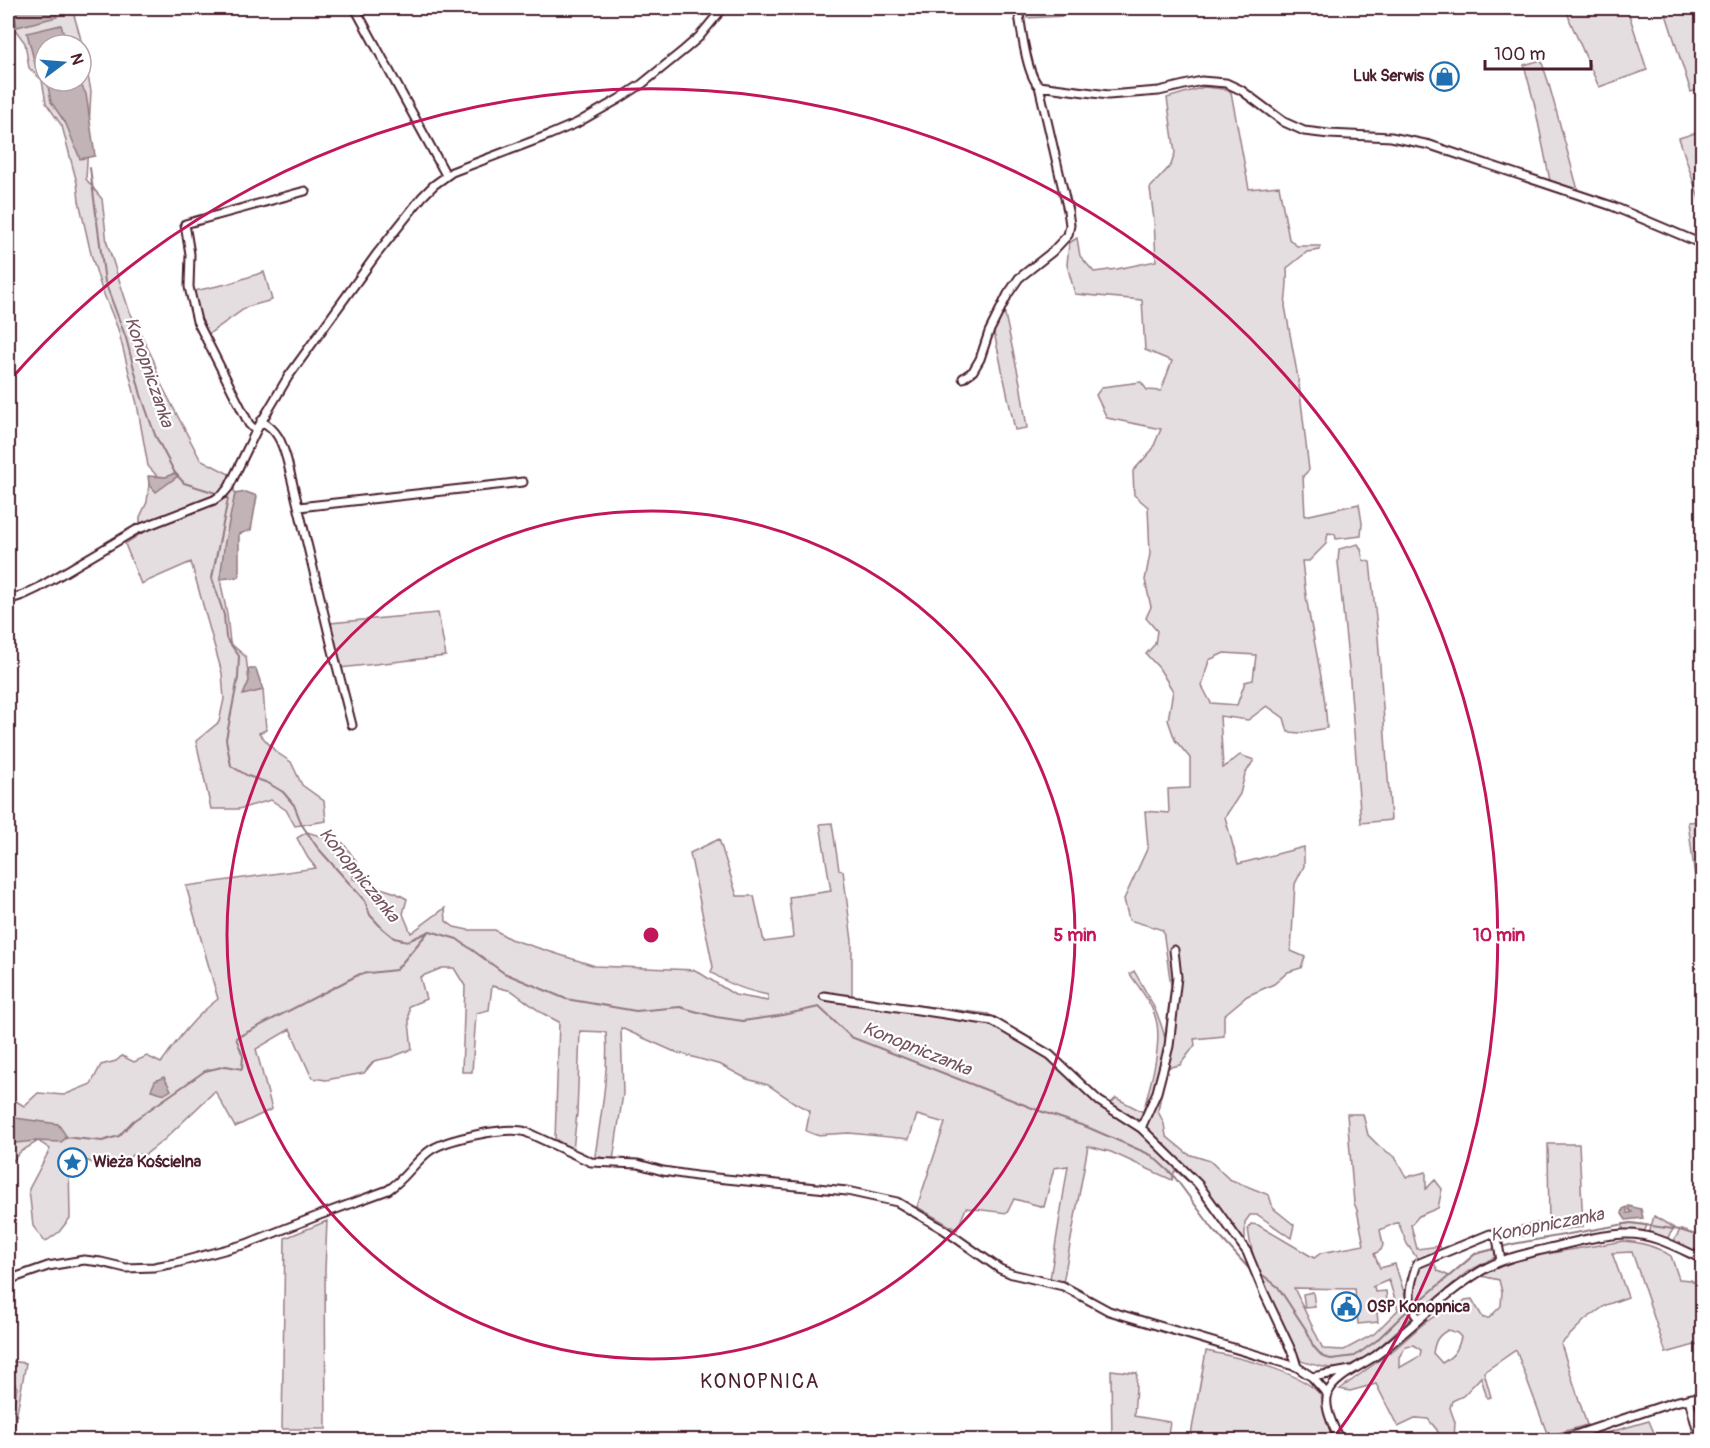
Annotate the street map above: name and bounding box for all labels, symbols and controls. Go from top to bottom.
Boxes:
north arrow [33,33,93,93]
scale bar [1485,33,1592,71]
text: 100 m [1494,43,1546,66]
text: N [65,51,88,67]
shop icon: Luk Serwis [1429,60,1461,92]
place label: Luk Serwis [1353,66,1425,86]
water label: Konopniczanka [119,314,179,432]
water label: Konopniczanka [314,823,405,928]
text: 5 min [1054,924,1096,947]
text: 10 min [1473,924,1525,947]
centre of rings [641,925,661,945]
water label: Konopniczanka [859,1017,976,1082]
place icon: Wieża Kościelna [56,1146,88,1178]
place label: Wieża Kościelna [93,1152,202,1172]
water label: Konopniczanka [1488,1202,1607,1247]
public building icon: OSP Konopnica [1330,1291,1362,1323]
place label: OSP Konopnica [1367,1297,1471,1317]
district label: KONOPNICA [700,1369,820,1394]

